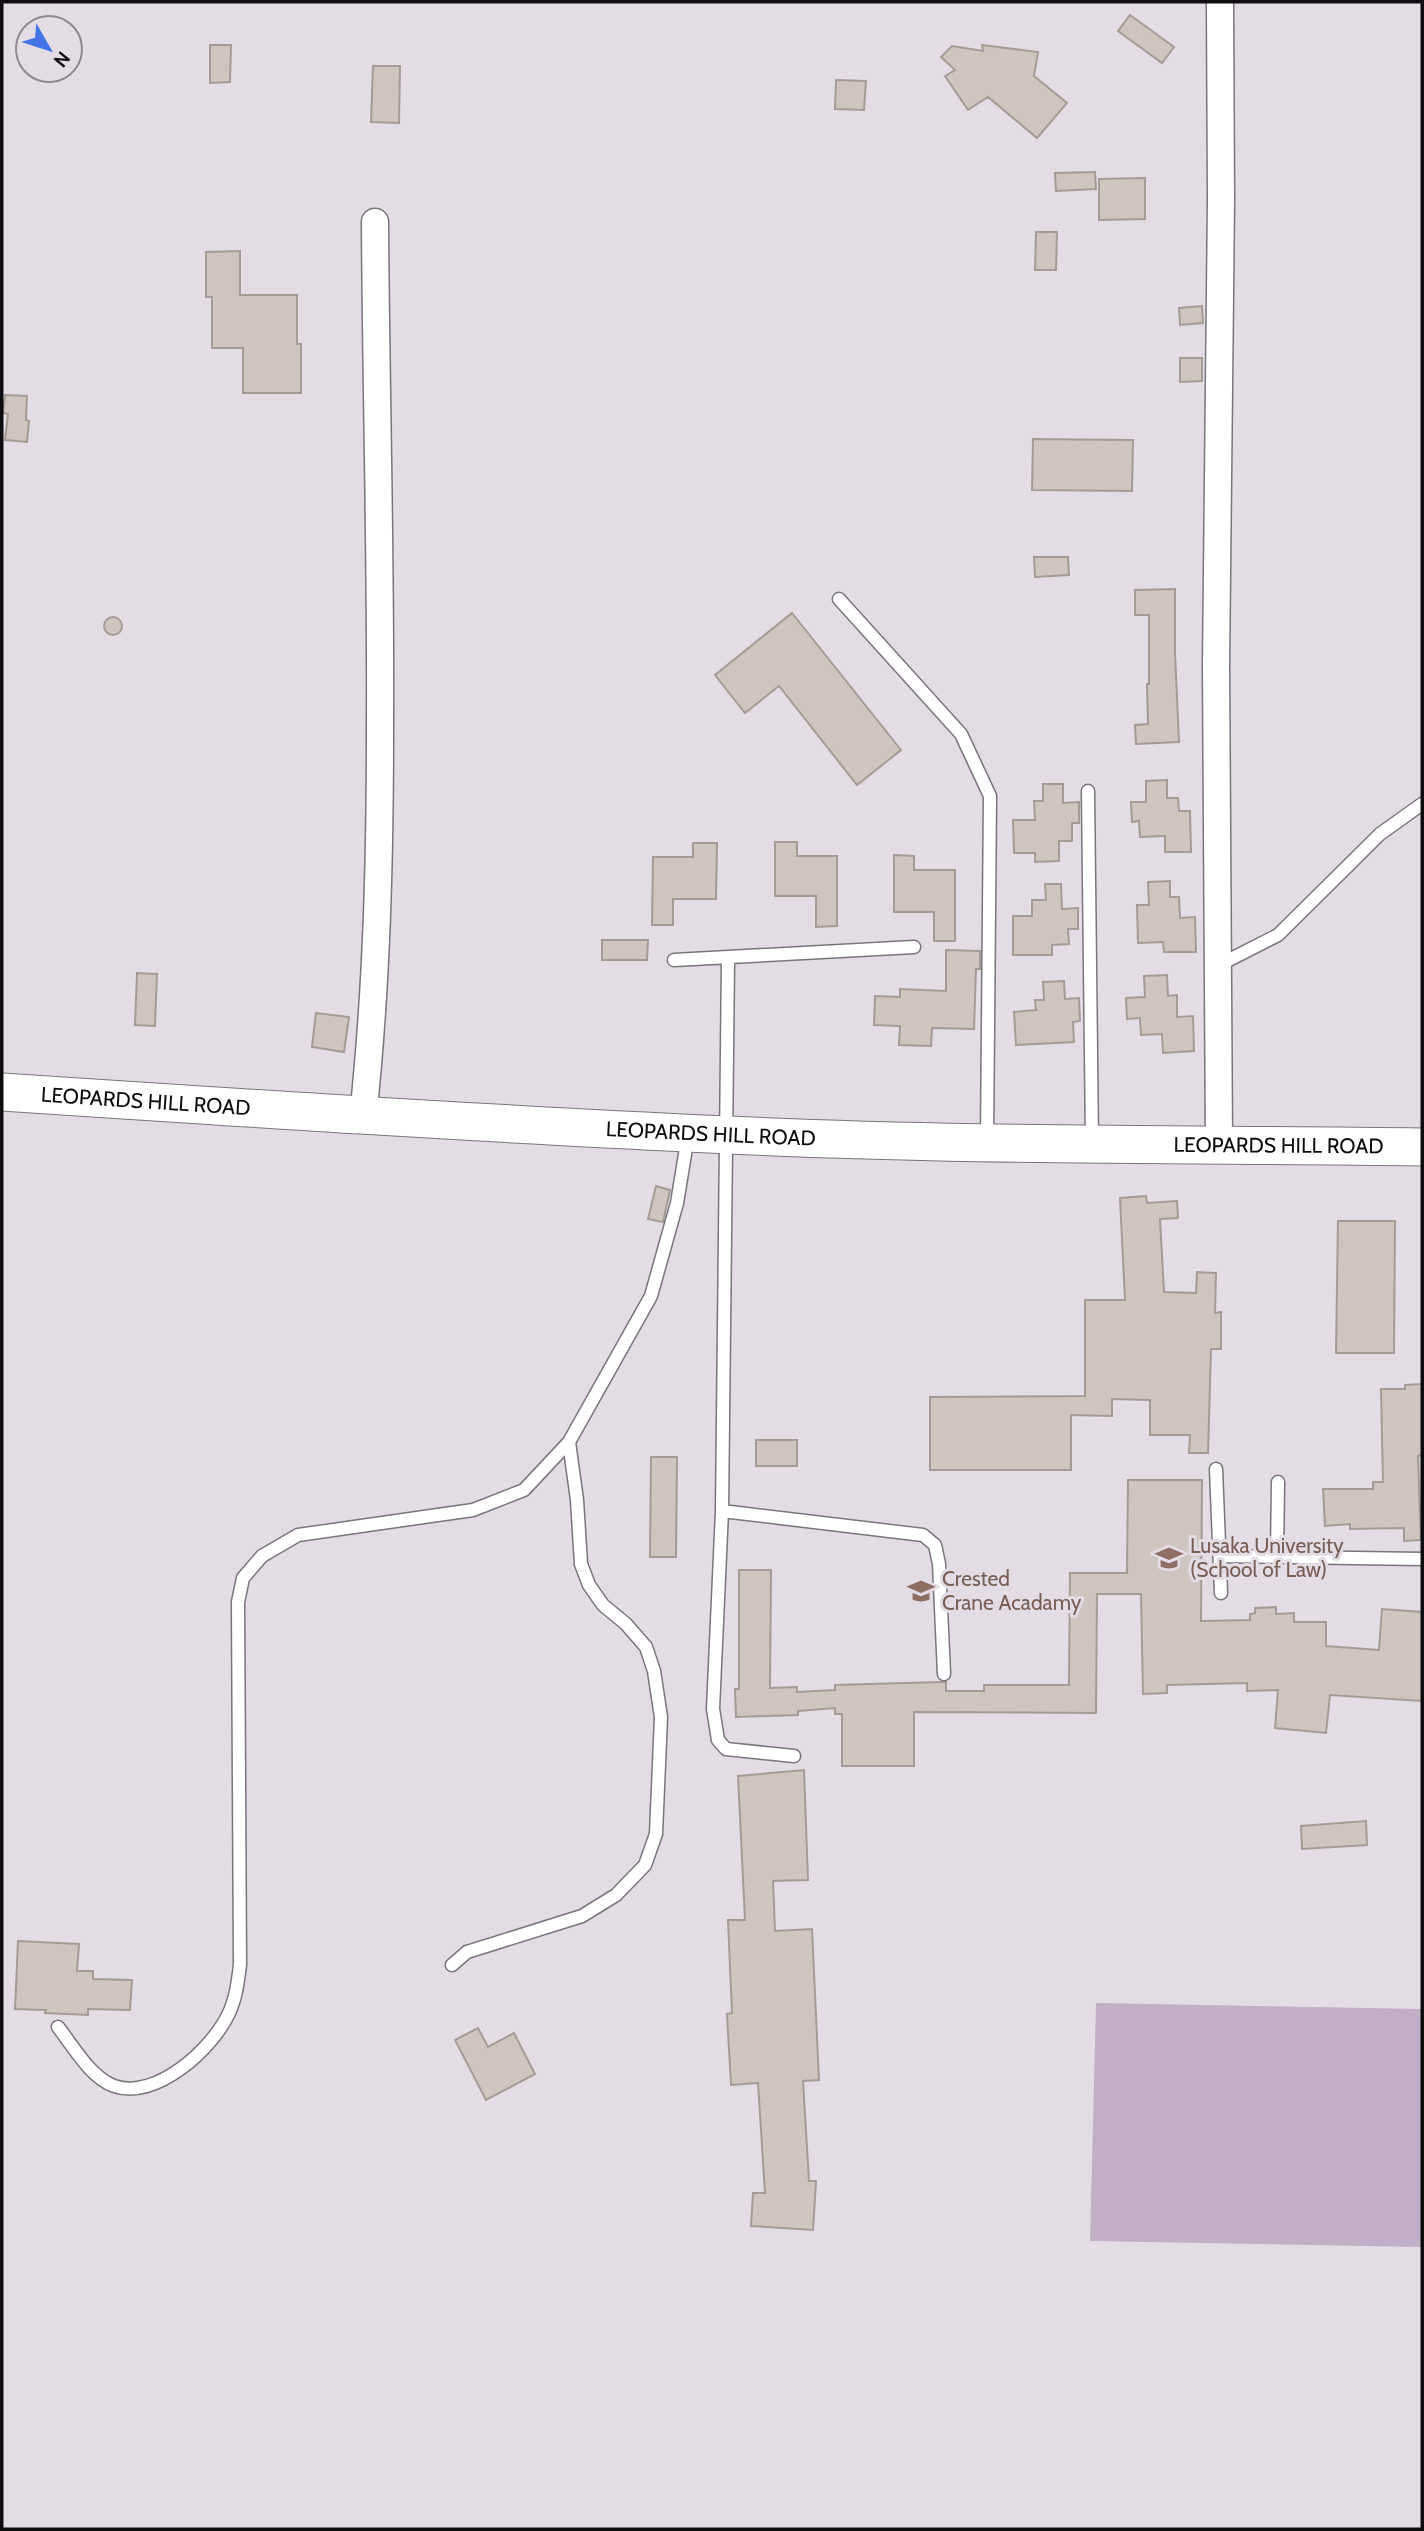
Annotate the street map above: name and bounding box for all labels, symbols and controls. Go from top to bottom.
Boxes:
north arrow [14,14,84,84]
text: N [49,47,75,72]
street label: LEOPARDS HILL ROAD [40,1082,251,1120]
street label: LEOPARDS HILL ROAD [605,1116,816,1151]
street label: LEOPARDS HILL ROAD [1173,1132,1384,1159]
place label: Lusaka University (School of Law) [1190,1533,1344,1582]
school or university icon: Lusaka University (School of Law) [1154,1543,1184,1573]
place label: Crested Crane Acadamy [942,1566,1082,1615]
school or university icon: Crested Crane Acadamy [906,1576,936,1606]

